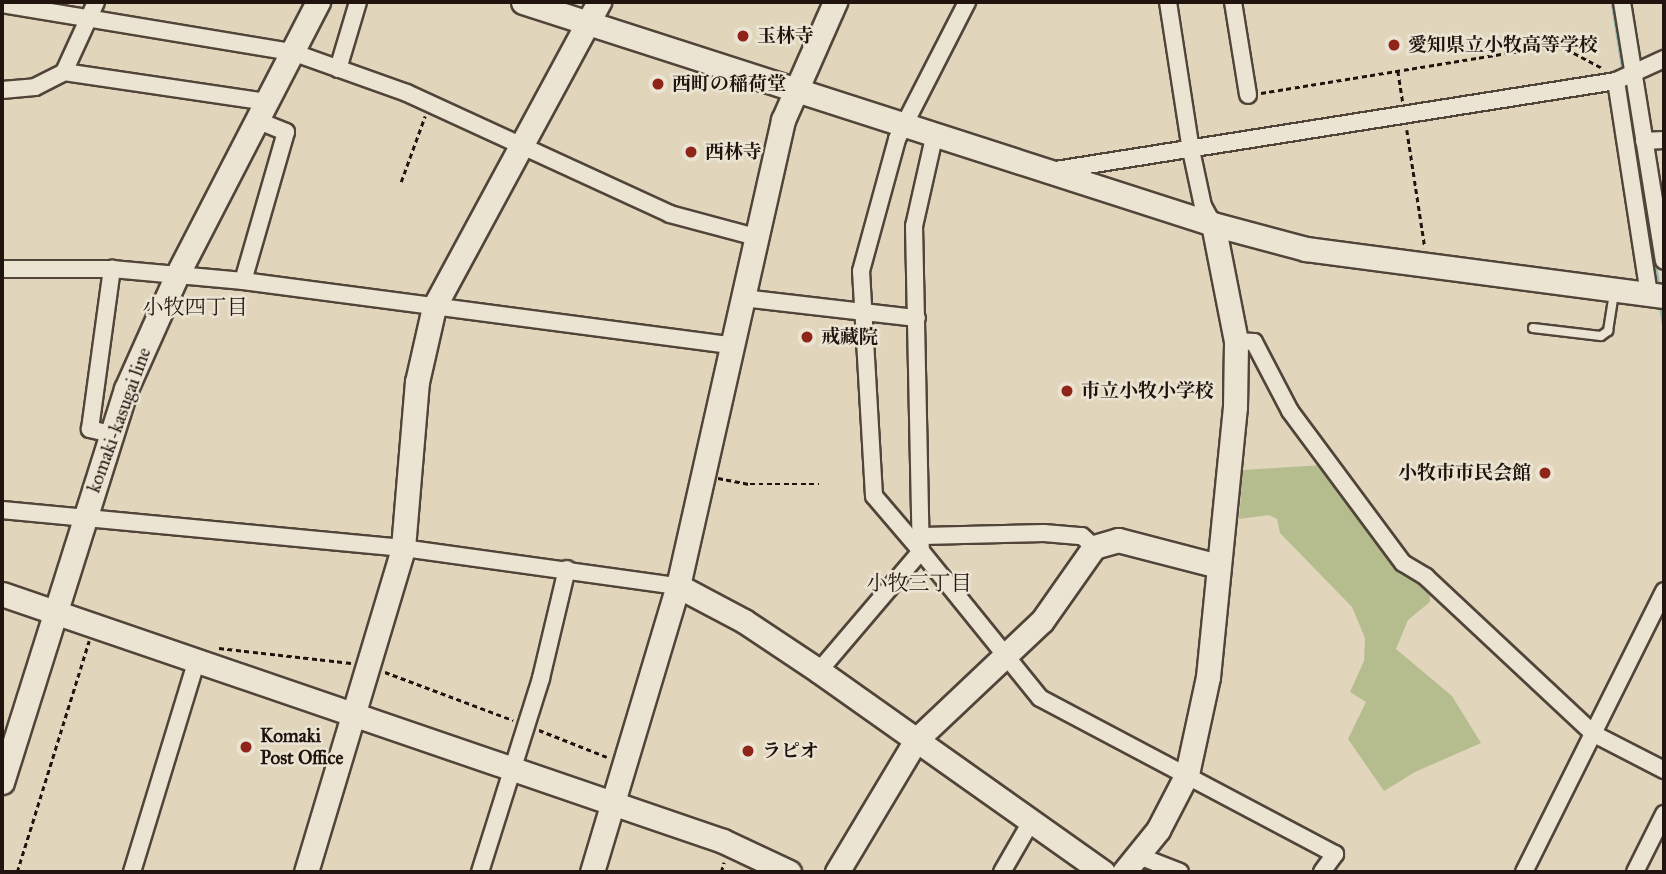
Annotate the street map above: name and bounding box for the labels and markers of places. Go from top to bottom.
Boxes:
place label: 玉林寺 [757,25,814,47]
marker: 玉林寺 [735,28,751,44]
place label: 愛知県立小牧高等学校 [1408,34,1598,56]
marker: 愛知県立小牧高等学校 [1386,37,1402,53]
place label: 西町の稲荷堂 [672,73,786,95]
marker: 西町の稲荷堂 [650,76,666,92]
place label: 西林寺 [705,141,762,163]
marker: 西林寺 [683,144,699,160]
place label: 戒藏院 [821,326,878,348]
marker: 戒藏院 [799,329,815,345]
place label: 市立小牧小学校 [1081,380,1214,402]
marker: 市立小牧小学校 [1059,383,1075,399]
place label: 小牧市市民会館 [1398,462,1531,484]
marker: 小牧市市民会館 [1537,465,1553,481]
place label: Komaki Post Office [260,725,343,769]
marker: Komaki Post Office [238,739,254,755]
place label: ラピオ [762,740,819,762]
marker: ラピオ [740,743,756,759]

